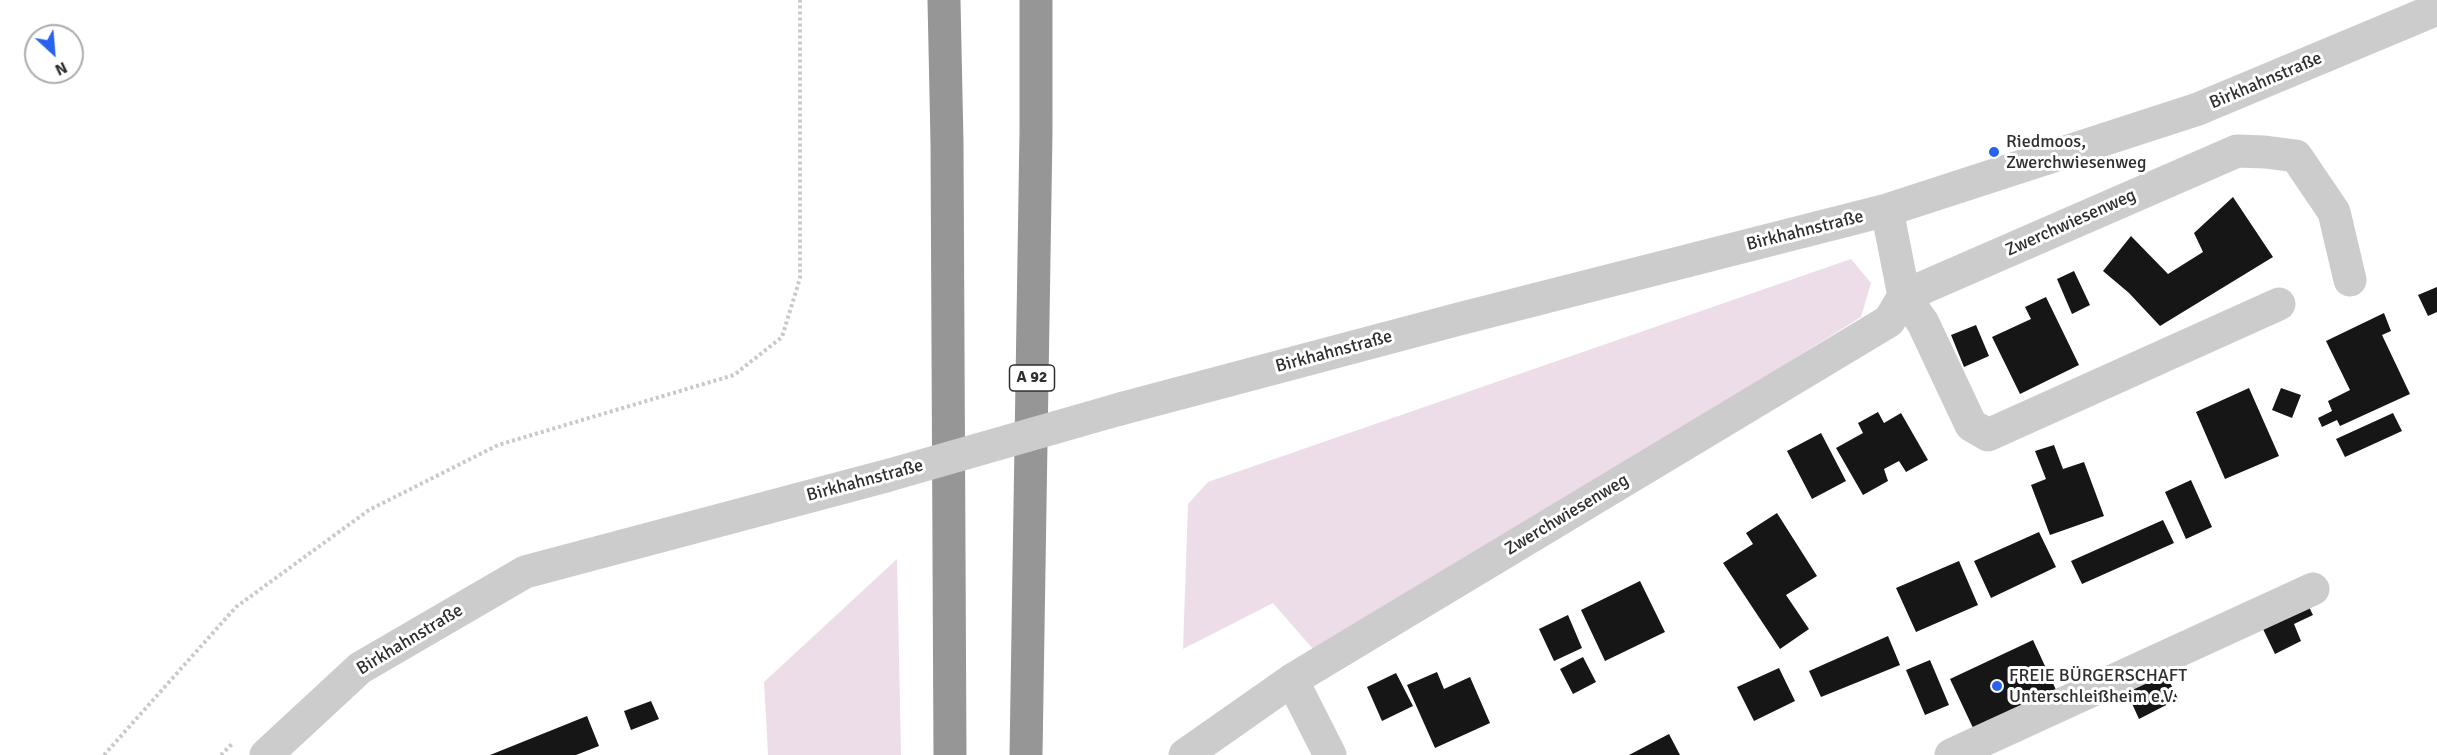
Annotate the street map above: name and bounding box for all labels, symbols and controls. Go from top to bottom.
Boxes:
north arrow [24,24,84,84]
street label: Birkhahnstraße [2207,48,2325,114]
text: N [52,57,70,80]
place label: Riedmoos, Zwerchwiesenweg [2006,131,2146,174]
marker: Riedmoos, Zwerchwiesenweg [1987,145,2001,159]
street label: Zwerchwiesenweg [2002,185,2140,261]
street label: Birkhahnstraße [1744,206,1866,256]
street label: Birkhahnstraße [1273,326,1395,378]
road number: A 92 [1010,365,1054,391]
street label: Birkhahnstraße [804,455,926,507]
street label: Zwerchwiesenweg [1501,470,1633,560]
street label: Birkhahnstraße [353,600,467,680]
place label: FREIE BÜRGERSCHAFT Unterschleißheim e.V. [2009,665,2187,708]
marker: FREIE BÜRGERSCHAFT Unterschleißheim e.V. [1990,679,2004,693]

